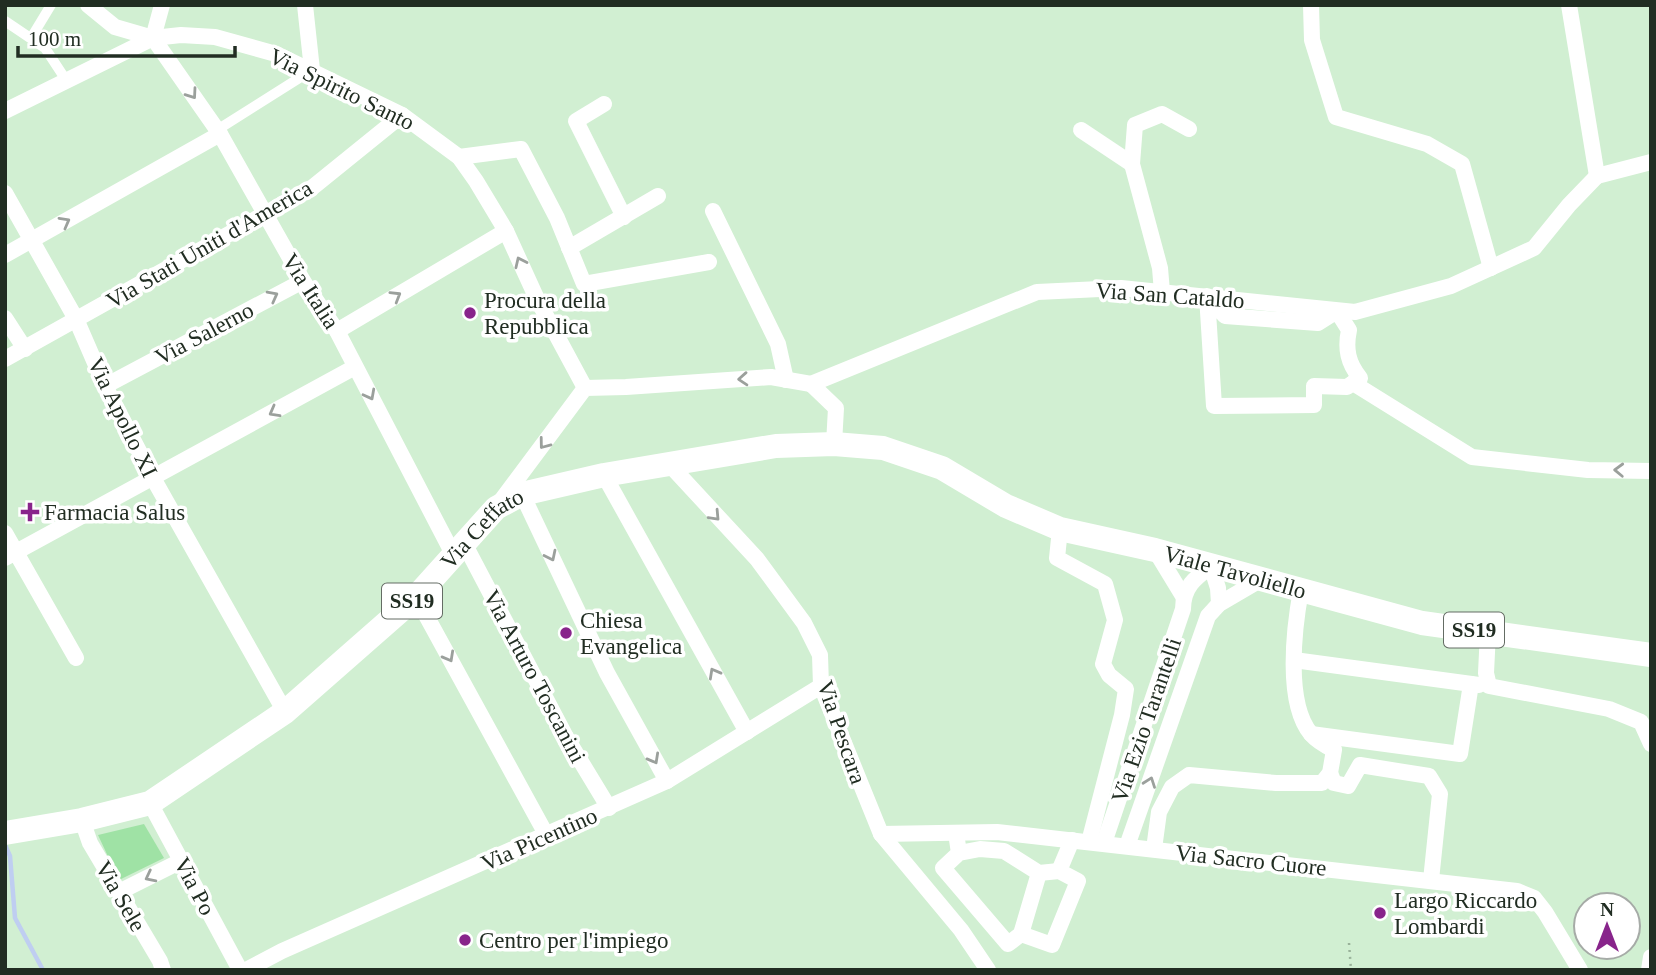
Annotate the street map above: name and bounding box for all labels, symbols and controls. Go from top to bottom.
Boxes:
scale bar [18,14,234,58]
text: 100 m [28,27,81,51]
street label: Via Spirito Santo [265,44,418,135]
one-way arrow [184,86,196,99]
street label: Via Stati Uniti d'America [102,175,317,314]
one-way arrow [58,217,70,230]
street label: Via Italia [277,249,344,334]
one-way arrow [515,257,529,269]
street label: Via San Cataldo [1095,278,1245,313]
place label: Procura della Repubblica [484,288,606,339]
one-way arrow [266,291,279,305]
one-way arrow [389,292,402,305]
street label: Via Salerno [151,297,258,370]
marker: Procura della Repubblica [462,305,478,321]
street label: Via Apollo XI [83,353,162,481]
one-way arrow [738,371,749,386]
one-way arrow [362,388,375,400]
one-way arrow [269,404,281,417]
one-way arrow [540,436,552,448]
one-way arrow [1614,463,1625,478]
street label: Via Ceffato [436,484,528,574]
place label: Farmacia Salus [44,500,185,525]
marker: Farmacia Salus [22,504,38,520]
one-way arrow [707,508,720,521]
street label: Viale Tavoliello [1161,541,1309,604]
one-way arrow [543,549,557,561]
road number: SS19 [382,584,442,618]
street label: Via Arturo Toscanini [478,586,591,767]
place label: Chiesa Evangelica [580,608,682,659]
road number: SS19 [1444,612,1504,648]
marker: Chiesa Evangelica [558,625,574,641]
street label: Via Ezio Tarantelli [1107,634,1186,806]
one-way arrow [441,649,454,662]
one-way arrow [709,667,722,680]
street label: Via Pescara [812,677,871,787]
one-way arrow [646,751,659,764]
one-way arrow [1142,776,1156,788]
street label: Via Picentino [477,803,601,876]
street label: Via Sacro Cuore [1174,840,1328,881]
street label: Via Po [169,853,220,919]
street label: Via Sele [90,857,151,936]
one-way arrow [145,868,157,882]
place label: Largo Riccardo Lombardi [1394,888,1537,939]
north arrow [1572,891,1642,961]
text: N [1600,899,1614,920]
marker: Largo Riccardo Lombardi [1372,905,1388,921]
place label: Centro per l'impiego [479,928,668,953]
marker: Centro per l'impiego [457,932,473,948]

